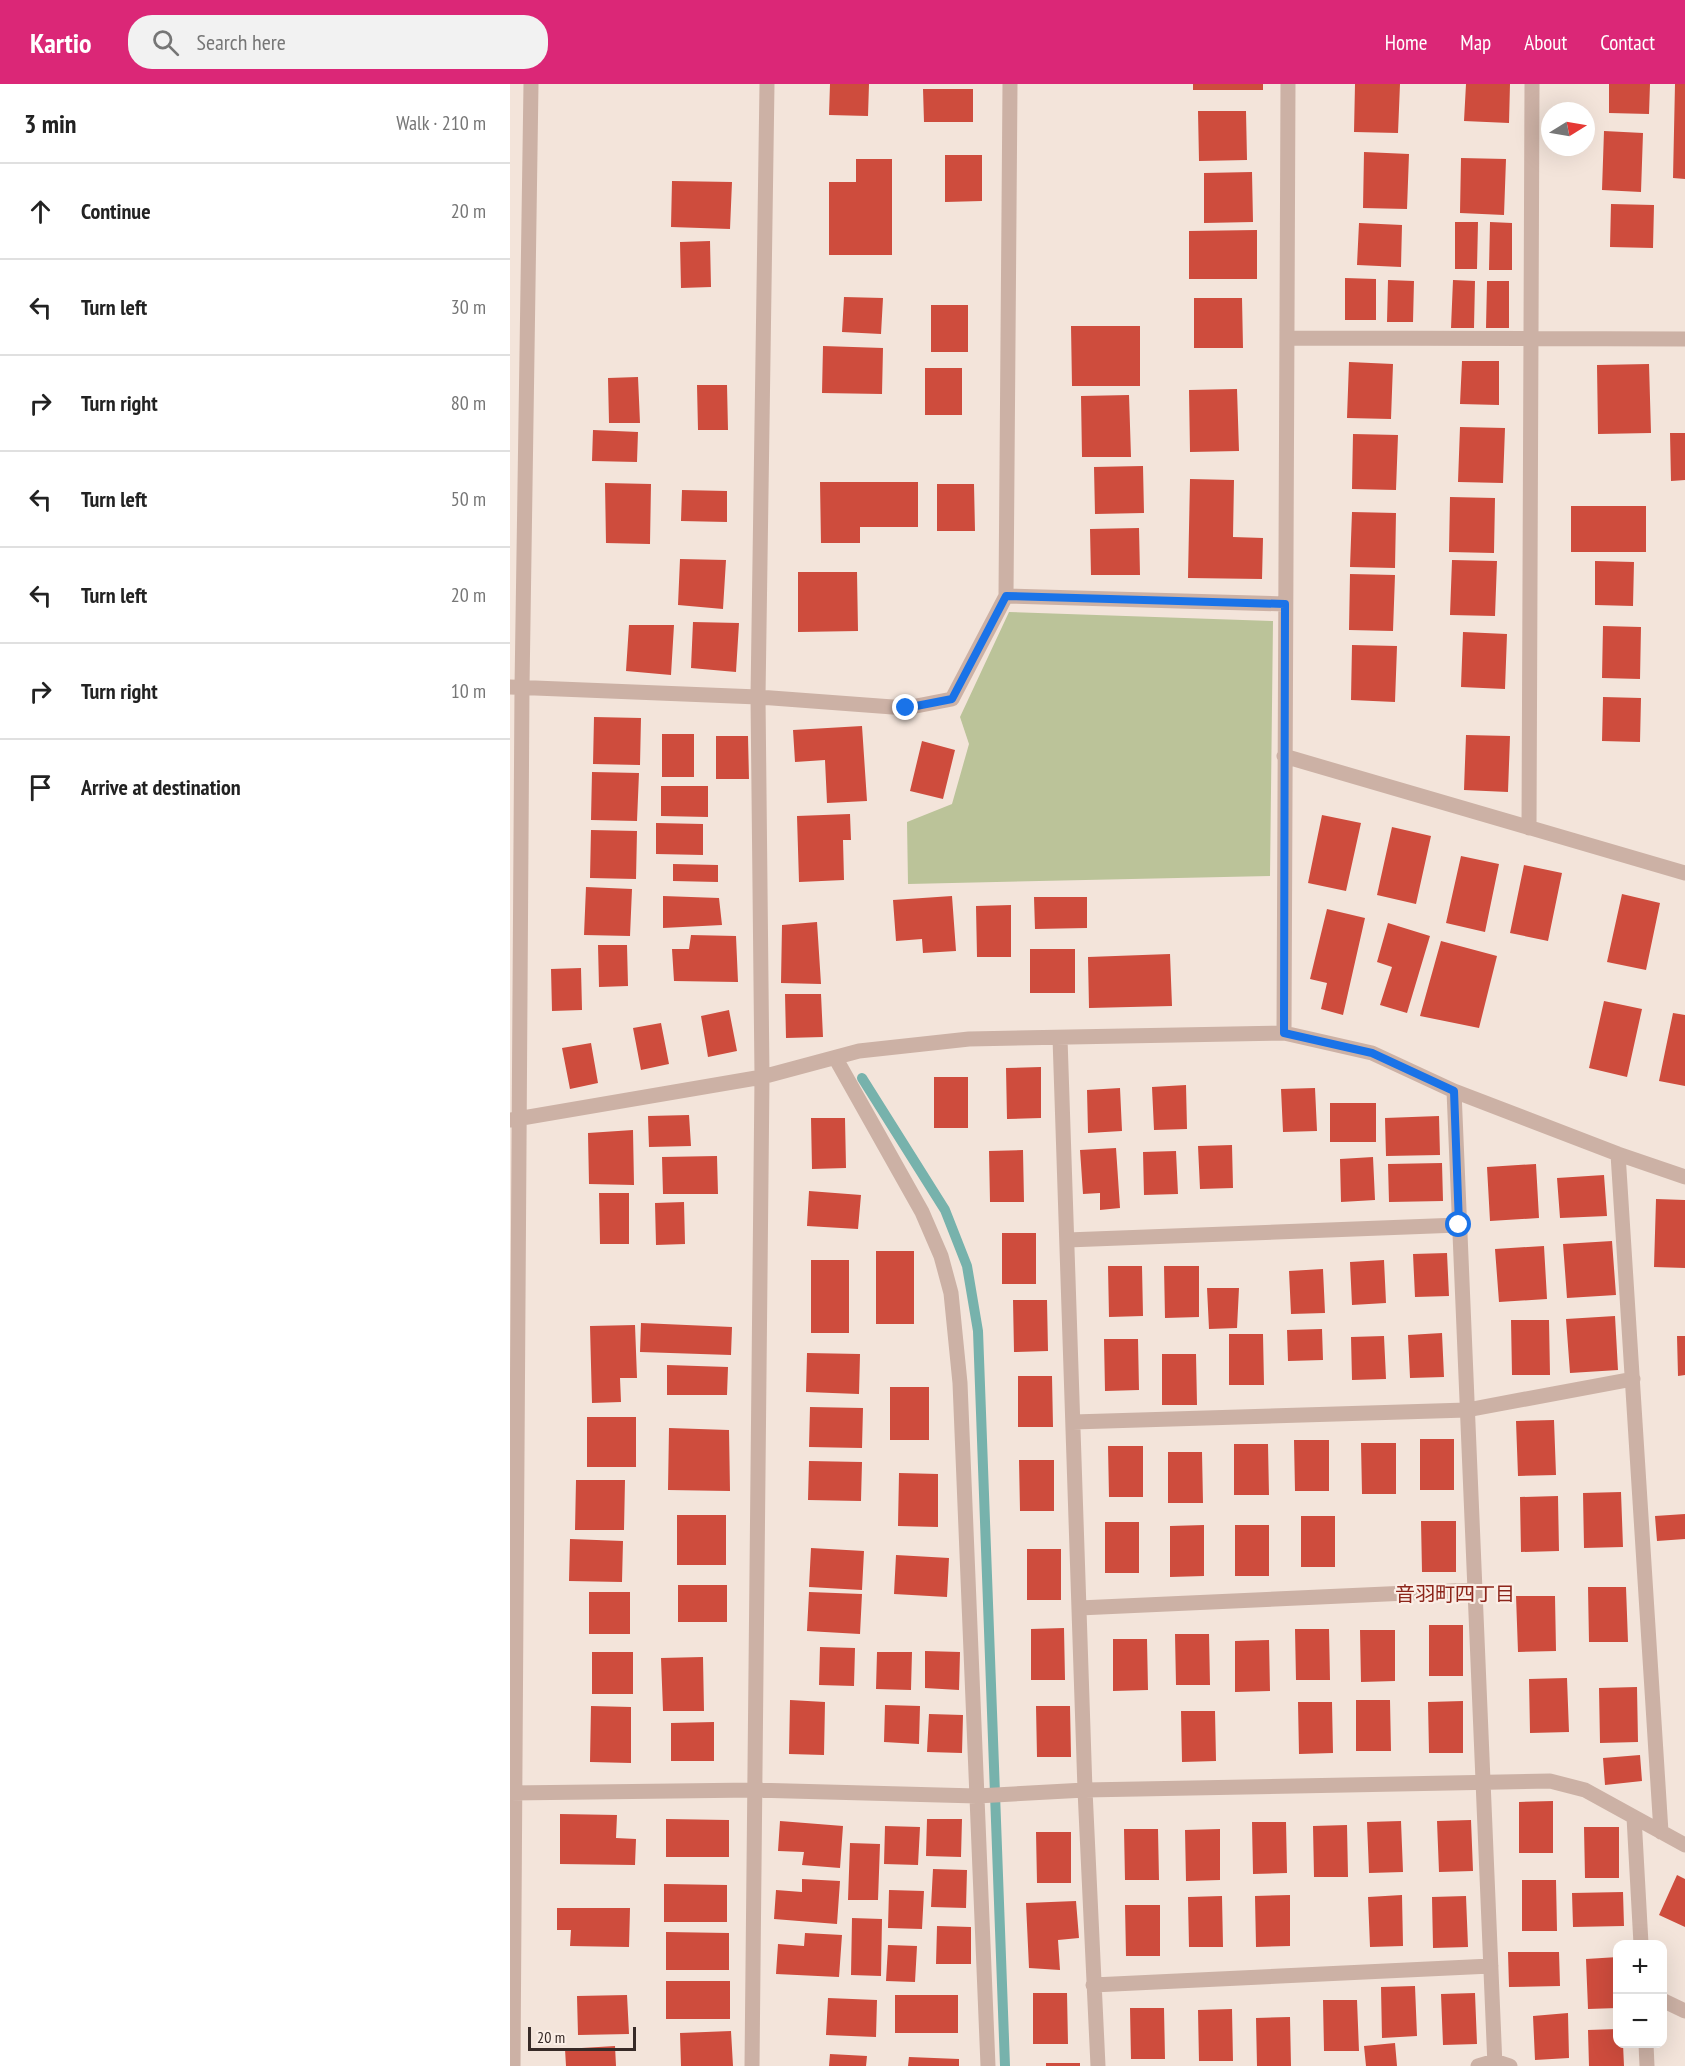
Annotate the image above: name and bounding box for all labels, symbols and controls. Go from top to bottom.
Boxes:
search box [128,15,548,69]
text: Kartio [30,24,92,61]
icon: search [149,26,182,59]
text: Search here [197,28,286,56]
text: Home [1385,29,1427,56]
text: Map [1460,29,1491,56]
text: About [1524,29,1567,56]
text: Contact [1600,29,1655,56]
north arrow [1541,102,1595,156]
text: 3 min [24,107,77,140]
text: Walk · 210 m [396,110,486,136]
icon: ahead [24,195,57,228]
text: Continue [81,197,151,225]
text: 20 m [451,198,486,224]
icon: left [24,291,57,324]
text: Turn left [81,293,147,321]
text: 30 m [451,294,486,320]
icon: right [24,387,57,420]
text: Turn right [81,389,158,417]
text: 80 m [451,390,486,416]
icon: left [24,483,57,516]
text: Turn left [81,485,147,513]
text: 50 m [451,486,486,512]
icon: left [24,579,57,612]
text: Turn left [81,581,147,609]
text: 20 m [451,582,486,608]
icon: right [24,675,57,708]
text: Turn right [81,677,158,705]
text: 10 m [451,678,486,704]
route end [892,694,918,720]
icon: arrive [24,771,57,804]
text: Arrive at destination [81,773,241,801]
route start [1445,1211,1471,1237]
district label: 音羽町四丁目 [1395,1581,1515,1607]
map controls [1613,1940,1667,2048]
button: + [1613,1940,1667,1994]
button: − [1613,1994,1667,2048]
scale bar [528,2024,636,2052]
text: 20 m [537,2027,565,2047]

